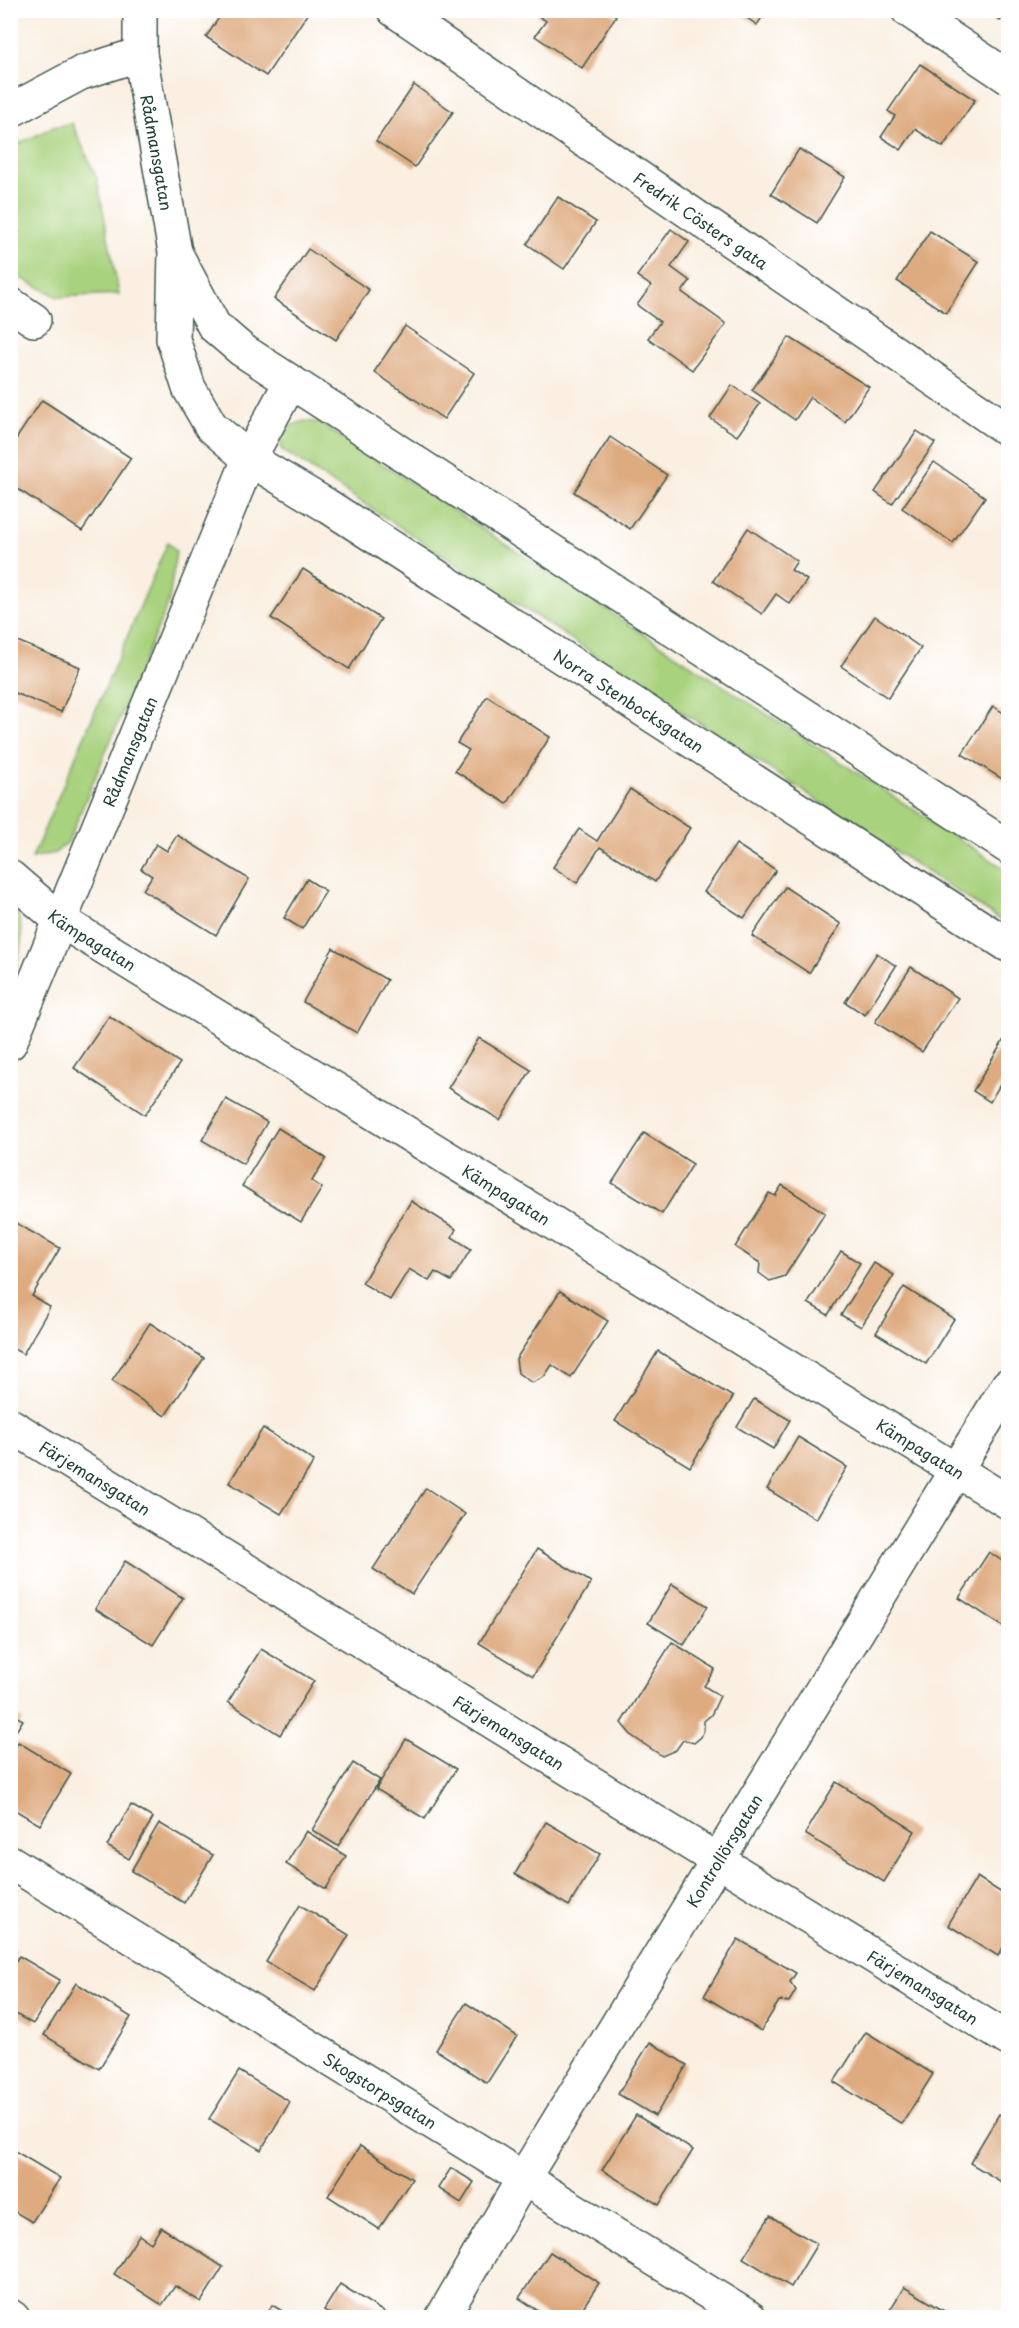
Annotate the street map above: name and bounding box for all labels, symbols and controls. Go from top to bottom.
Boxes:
street label: Rådmansgatan [135,93,179,212]
street label: Fredrik Cösters gata [629,165,773,275]
street label: Norra Stenbocksgatan [549,643,709,758]
street label: Rådmansgatan [96,693,163,810]
street label: Kämpagatan [43,903,141,976]
street label: Kämpagatan [458,1158,555,1230]
street label: Kämpagatan [872,1412,969,1485]
street label: Färjemansgatan [35,1434,155,1521]
street label: Färjemansgatan [449,1689,569,1775]
street label: Kontrollörsgatan [680,1789,768,1912]
street label: Färjemansgatan [863,1943,983,2030]
street label: Skogstorpsgatan [319,2046,442,2134]

